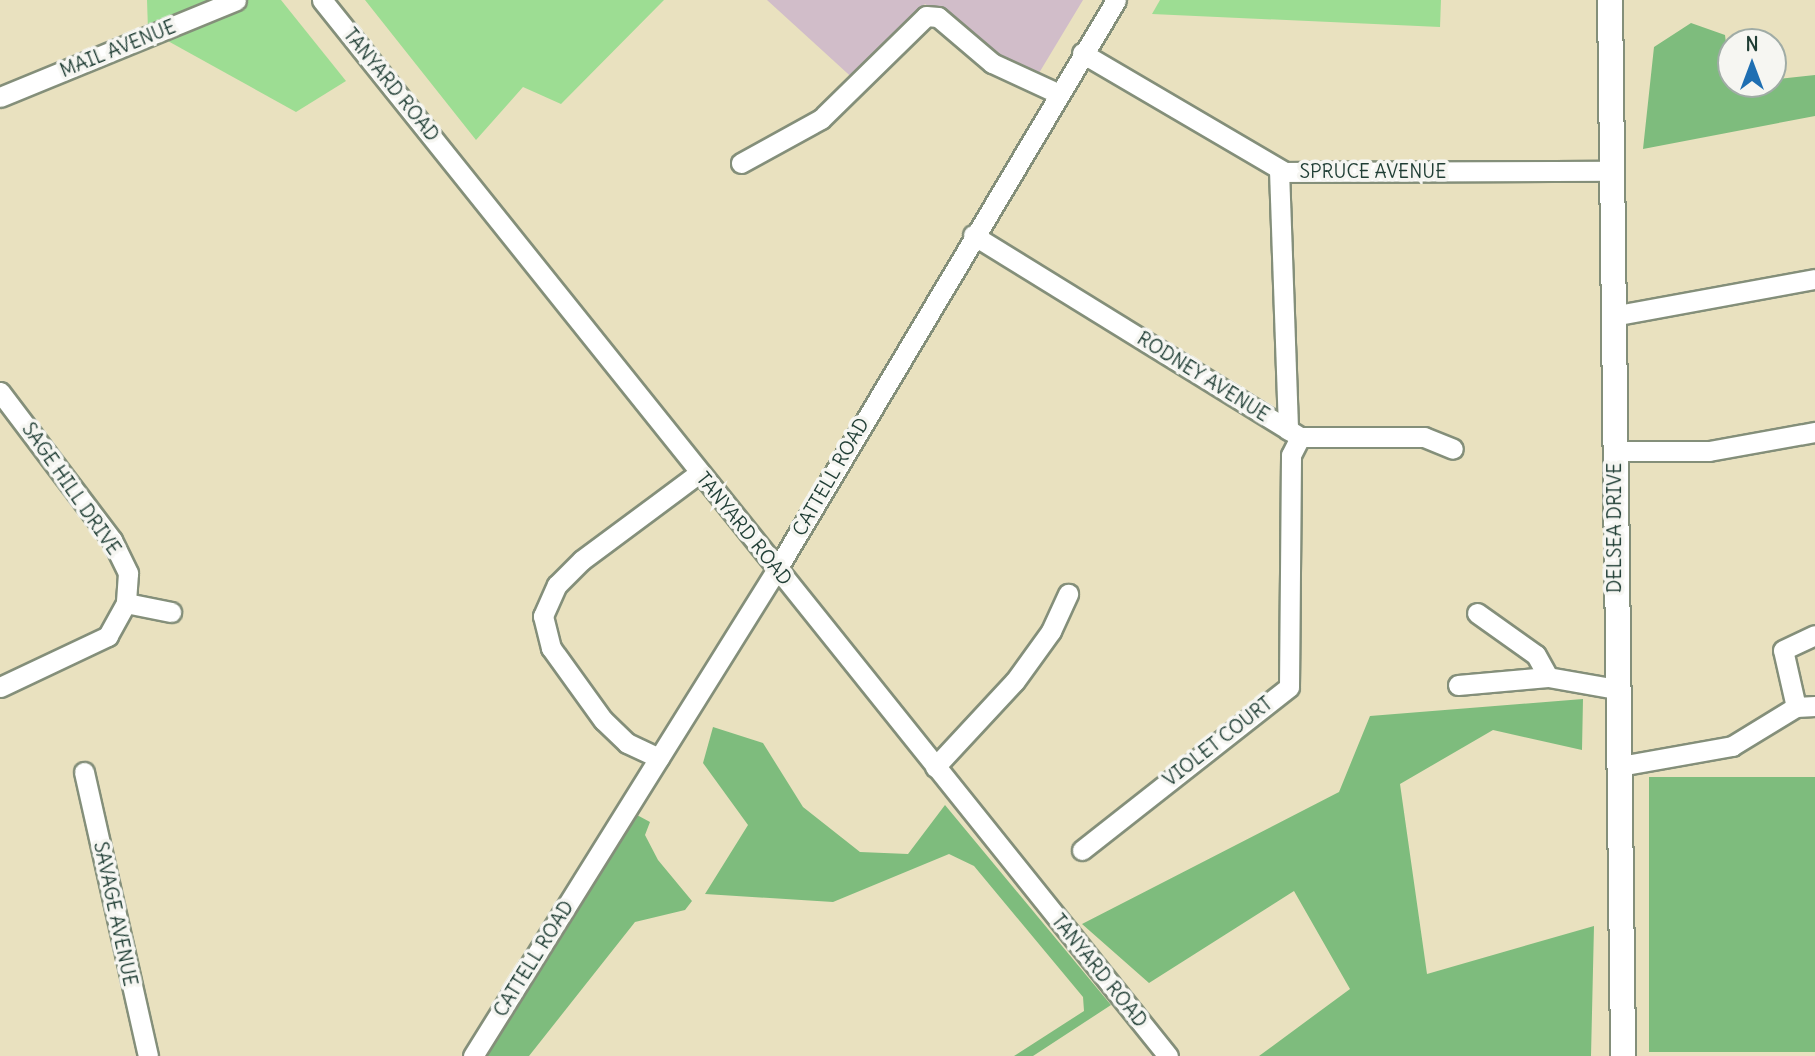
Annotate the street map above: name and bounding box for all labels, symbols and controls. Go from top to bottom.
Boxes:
street label: MAIL AVENUE [57,15,179,83]
street label: TANYARD ROAD [338,24,444,146]
north arrow [1717,28,1787,98]
text: N [1745,32,1759,56]
street label: SPRUCE AVENUE [1299,161,1447,183]
street label: RODNEY AVENUE [1133,327,1273,427]
street label: CATTELL ROAD [788,414,874,540]
street label: SAGE HILL DRIVE [17,418,125,560]
street label: DELSEA DRIVE [1604,463,1626,593]
street label: TANYARD ROAD [691,468,797,590]
street label: VIOLET COURT [1159,692,1277,792]
street label: SAVAGE AVENUE [89,840,141,988]
street label: CATTELL ROAD [489,897,579,1021]
street label: TANYARD ROAD [1046,910,1152,1032]

